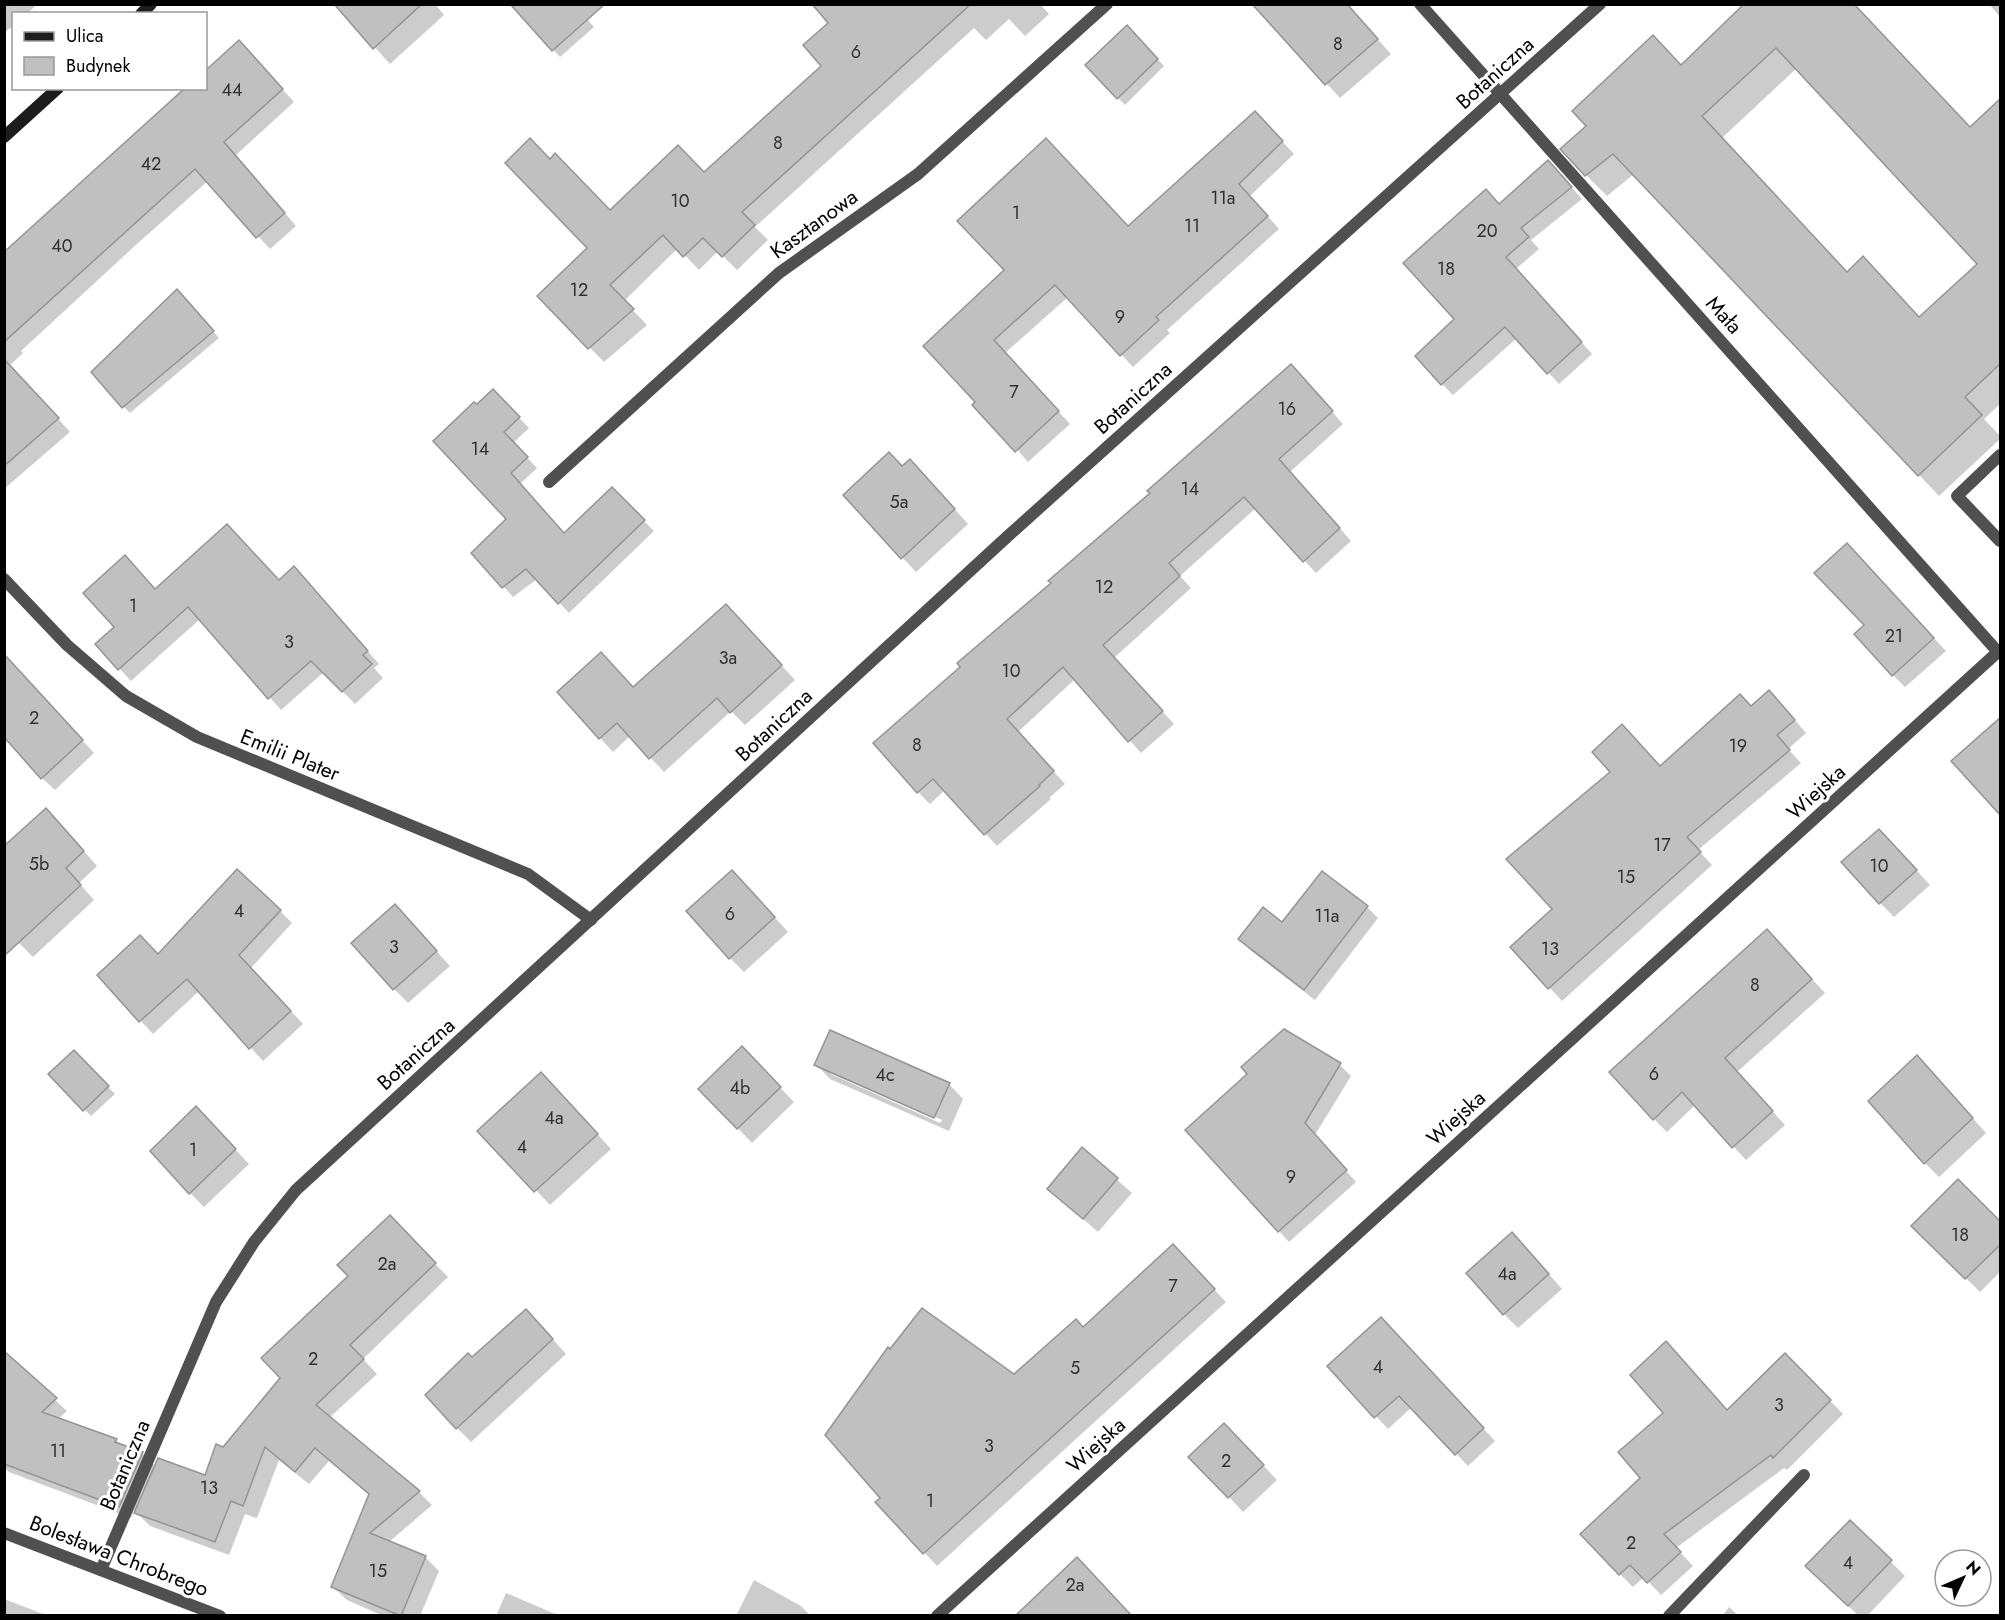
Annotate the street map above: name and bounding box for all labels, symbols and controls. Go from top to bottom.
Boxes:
legend [12,12,207,90]
text: Ulica [66,23,103,49]
street label: Botaniczna [1449,30,1541,116]
house number: 8 [1333,31,1343,57]
house number: 6 [851,39,861,65]
text: Budynek [66,53,130,79]
house number: 44 [222,77,243,103]
house number: 8 [773,130,783,156]
house number: 42 [141,151,161,177]
street label: Kasztanowa [764,182,864,266]
house number: 11a [1211,185,1235,211]
house number: 10 [671,188,690,214]
house number: 1 [1012,200,1020,226]
house number: 11 [1184,213,1200,239]
house number: 20 [1476,218,1498,244]
house number: 40 [51,233,73,259]
house number: 18 [1437,256,1455,282]
house number: 12 [570,277,588,303]
street label: Mała [1699,289,1749,341]
house number: 9 [1115,304,1125,330]
street label: Botaniczna [1087,355,1179,441]
house number: 7 [1009,379,1019,405]
house number: 16 [1278,396,1296,422]
house number: 14 [471,436,489,462]
house number: 14 [1181,476,1199,502]
house number: 5a [890,489,908,515]
house number: 12 [1095,574,1113,600]
house number: 1 [129,593,137,619]
house number: 21 [1885,623,1903,649]
house number: 3 [284,629,294,655]
house number: 3a [719,645,737,671]
house number: 10 [1002,658,1021,684]
street label: Botaniczna [729,681,819,769]
house number: 2 [29,705,39,731]
street label: Emilii Plater [236,721,345,789]
house number: 8 [912,732,922,758]
house number: 19 [1729,733,1747,759]
street label: Wiejska [1780,757,1852,827]
house number: 17 [1653,832,1671,858]
house number: 5b [29,851,49,877]
house number: 10 [1870,853,1889,879]
house number: 15 [1617,864,1635,890]
house number: 4 [234,898,244,924]
house number: 6 [725,901,735,927]
house number: 11a [1315,903,1339,929]
house number: 3 [389,934,399,960]
house number: 13 [1541,936,1559,962]
house number: 8 [1750,972,1760,998]
street label: Botaniczna [370,1011,462,1097]
house number: 6 [1649,1061,1659,1087]
house number: 4c [875,1062,895,1088]
house number: 4b [730,1075,750,1101]
street label: Wiejska [1420,1083,1492,1153]
house number: 4a [544,1105,564,1131]
house number: 4 [517,1134,527,1160]
house number: 1 [189,1137,197,1163]
house number: 9 [1286,1164,1296,1190]
house number: 18 [1951,1222,1969,1248]
house number: 2a [378,1251,396,1277]
house number: 4a [1497,1261,1517,1287]
house number: 7 [1168,1273,1178,1299]
house number: 2 [308,1346,318,1372]
house number: 4 [1373,1354,1383,1380]
house number: 5 [1070,1355,1080,1381]
house number: 3 [1774,1392,1784,1418]
street label: Wiejska [1060,1410,1132,1480]
street label: Botaniczna [93,1415,157,1515]
house number: 3 [984,1433,994,1459]
house number: 11 [50,1438,66,1464]
house number: 2 [1221,1448,1231,1474]
house number: 13 [200,1475,218,1501]
house number: 1 [926,1488,934,1514]
street label: Bolesława Chrobrego [25,1508,213,1604]
house number: 2 [1626,1530,1636,1556]
north arrow [1933,1548,1993,1608]
house number: 4 [1843,1550,1853,1576]
text: N [1961,1555,1986,1580]
house number: 15 [369,1558,387,1584]
house number: 2a [1066,1572,1084,1598]

